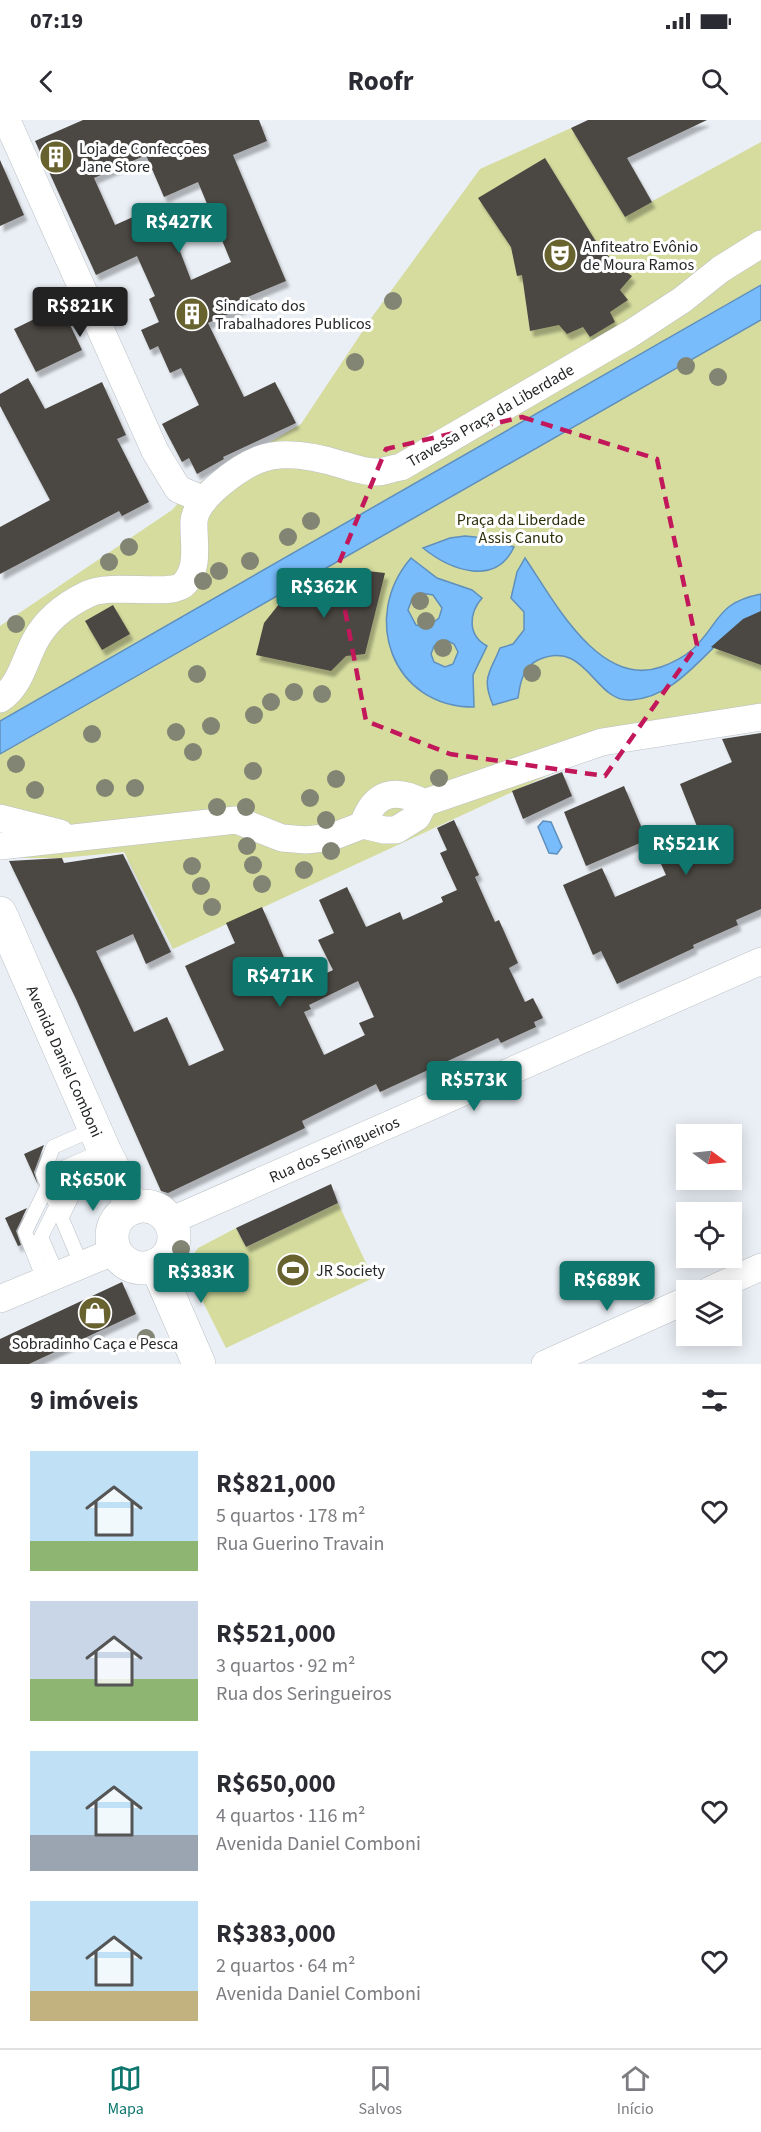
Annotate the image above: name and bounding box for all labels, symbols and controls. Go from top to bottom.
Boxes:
text: 07:19 [30,5,83,37]
text: Roofr [347,62,414,101]
icon: back [30,65,63,98]
icon: search [698,65,731,98]
place label: Loja de Confecções Jane Store [79,138,207,178]
building icon: Loja de Confecções Jane Store [38,139,74,175]
pin: R$427K [130,203,228,254]
text: R$427K [146,208,212,236]
place label: Anfiteatro Evônio de Moura Ramos [583,236,698,276]
theatre icon: Anfiteatro Evônio de Moura Ramos [542,237,578,273]
pin: R$821K [31,287,129,338]
text: R$821K [47,292,113,320]
place label: Sindicato dos Trabalhadores Publicos [215,295,372,335]
building icon: Sindicato dos Trabalhadores Publicos [174,296,210,332]
street label: Travessa Praça da Liberdade [403,359,578,473]
park label: Praça da Liberdade Assis Canuto [457,509,585,549]
pin: R$362K [275,568,373,619]
text: R$362K [291,573,357,601]
pin: R$521K [637,825,735,876]
text: R$521K [653,830,719,858]
pin: R$471K [231,957,329,1008]
text: R$471K [247,962,313,990]
street label: Avenida Daniel Comboni [21,982,107,1141]
pin: R$573K [425,1061,523,1112]
text: R$573K [441,1066,507,1094]
street label: Rua dos Seringueiros [266,1111,403,1189]
north arrow [676,1124,742,1190]
map controls [676,1124,742,1346]
pin: R$650K [44,1161,142,1212]
text: R$650K [60,1166,126,1194]
button: locate [676,1202,742,1268]
sports icon: JR Society [275,1252,311,1288]
pin: R$383K [152,1253,250,1304]
text: R$383K [168,1258,234,1286]
place label: JR Society [316,1260,386,1282]
pin: R$689K [558,1261,656,1312]
text: R$689K [574,1266,640,1294]
button: layers [676,1280,742,1346]
shop icon: Sobradinho Caça e Pesca [77,1295,113,1331]
place label: Sobradinho Caça e Pesca [12,1333,178,1355]
text: 9 imóveis [30,1382,138,1419]
icon: filters [698,1384,731,1417]
text: R$821,000 [216,1465,336,1502]
icon: home [78,1475,150,1547]
icon: heart [698,1495,731,1528]
text: 5 quartos · 178 m² [216,1502,365,1530]
text: Rua Guerino Travain [216,1530,384,1558]
text: R$521,000 [216,1615,336,1652]
icon: home [78,1625,150,1697]
icon: heart [698,1645,731,1678]
text: 3 quartos · 92 m² [216,1652,355,1680]
text: Rua dos Seringueiros [216,1680,392,1708]
text: R$650,000 [216,1765,336,1802]
icon: home [78,1775,150,1847]
icon: heart [698,1795,731,1828]
text: 4 quartos · 116 m² [216,1802,365,1830]
text: Avenida Daniel Comboni [216,1830,421,1858]
text: R$383,000 [216,1915,336,1952]
icon: home [78,1925,150,1997]
icon: heart [698,1945,731,1978]
text: 2 quartos · 64 m² [216,1952,355,1980]
text: Avenida Daniel Comboni [216,1980,421,2008]
tab: Mapa [107,2062,144,2120]
tab: Salvos [359,2062,402,2120]
tab: Início [617,2062,654,2120]

